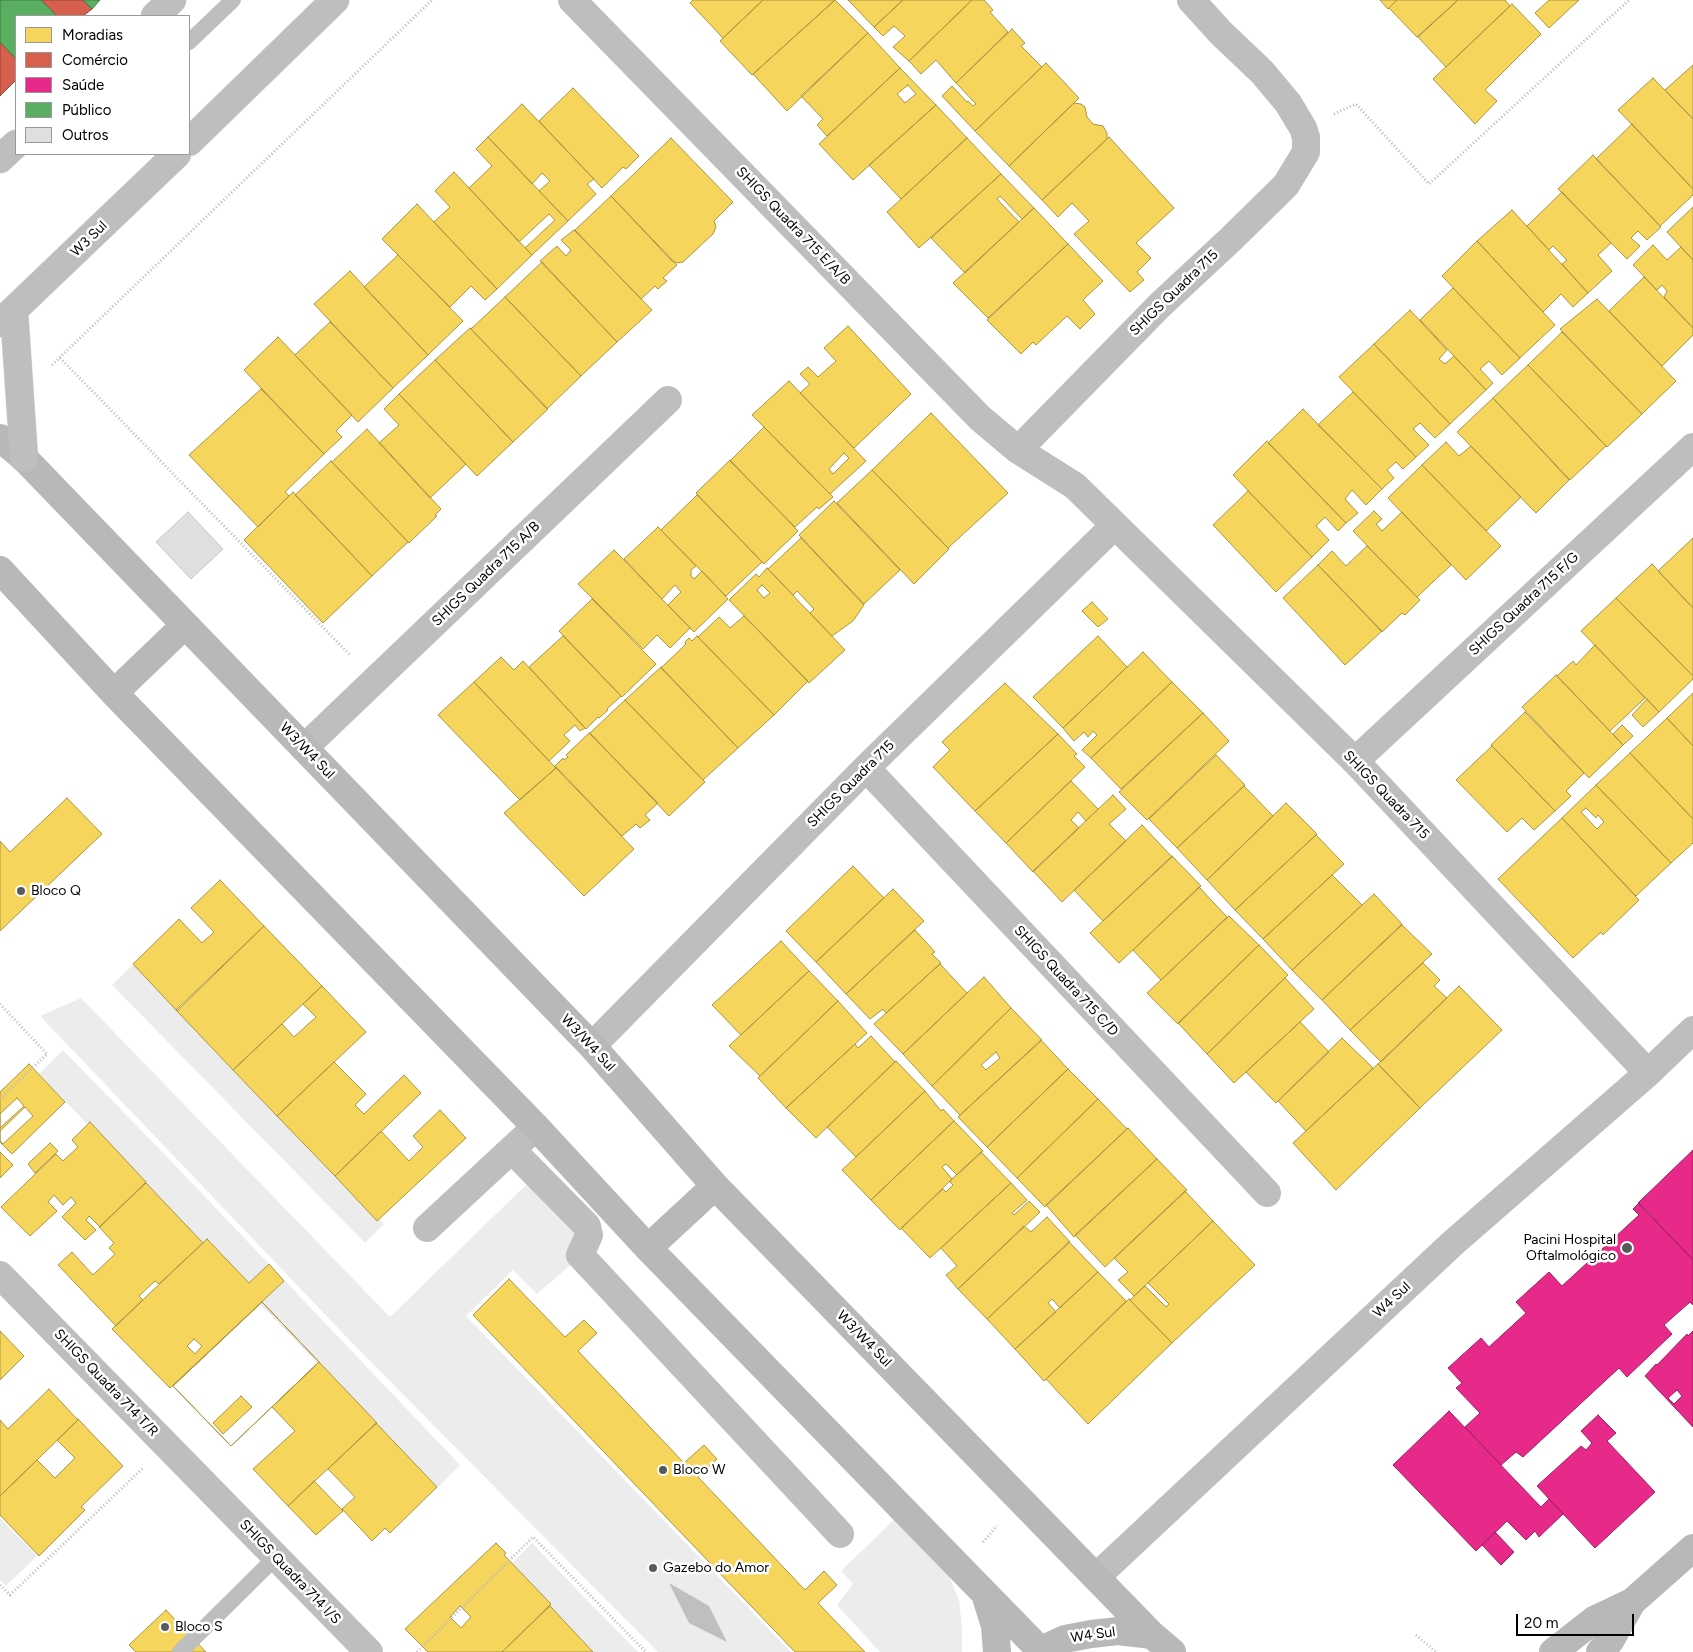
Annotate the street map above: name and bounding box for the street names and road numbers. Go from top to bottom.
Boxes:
street label: SHIGS Quadra 715 E/A/B [732,164,854,288]
street label: W3 Sul [67,218,111,260]
street label: SHIGS Quadra 715 [1126,247,1222,339]
street label: SHIGS Quadra 715 A/B [429,518,543,630]
street label: SHIGS Quadra 715 F/G [1466,549,1582,659]
street label: W3/W4 Sul [276,719,338,783]
street label: SHIGS Quadra 715 [804,737,898,831]
street label: SHIGS Quadra 715 [1340,747,1432,843]
street label: SHIGS Quadra 715 C/D [1010,922,1122,1040]
street label: W3/W4 Sul [557,1011,619,1075]
street label: W4 Sul [1370,1278,1414,1322]
street label: W3/W4 Sul [833,1307,895,1371]
street label: SHIGS Quadra 714 T/R [51,1326,161,1440]
street label: SHIGS Quadra 714 I/S [236,1516,344,1628]
street label: W4 Sul [1070,1624,1116,1646]

